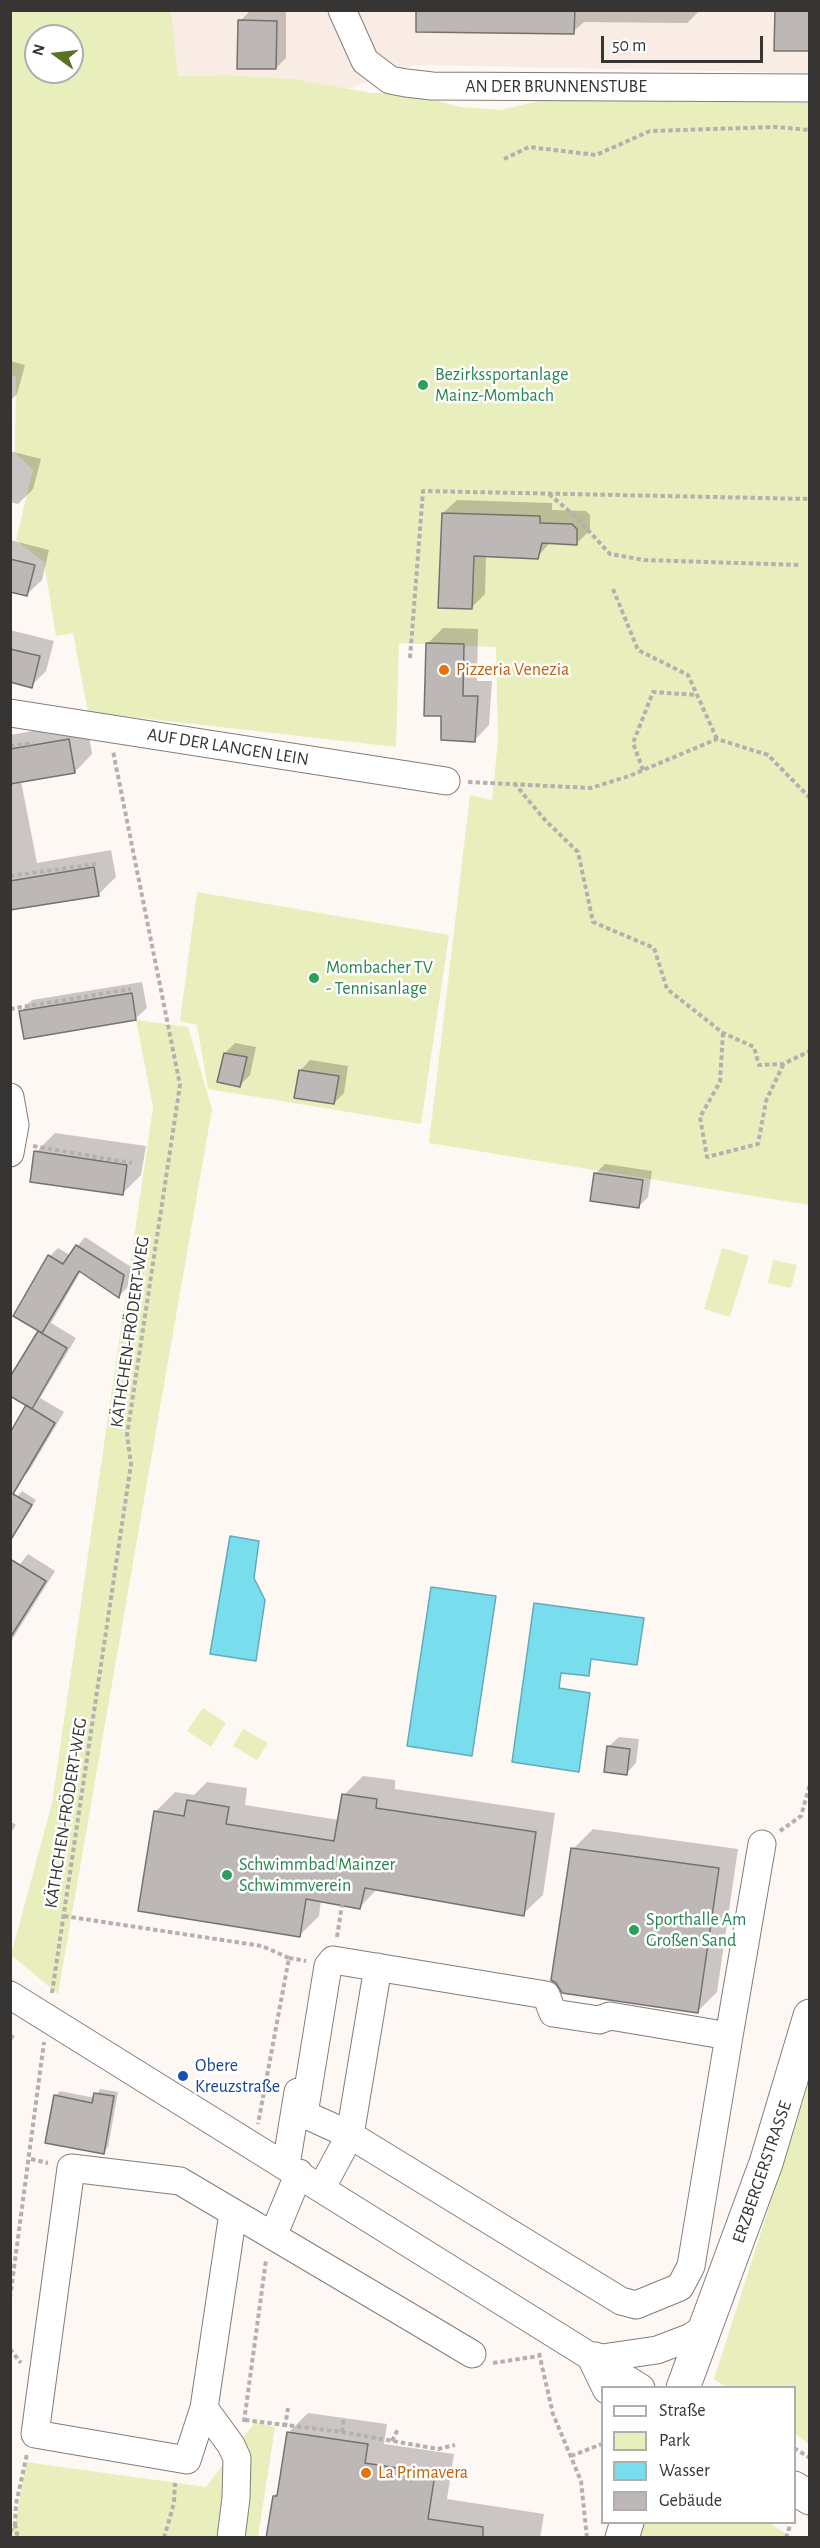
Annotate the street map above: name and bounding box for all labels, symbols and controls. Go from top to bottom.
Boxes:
north arrow [24,24,84,84]
scale bar [604,24,766,62]
text: 50 m [612,37,646,55]
text: N [29,42,48,57]
street label: AN DER BRUNNENSTUBE [465,76,647,98]
place label: Bezirkssportanlage Mainz-Mombach [435,364,569,406]
marker: Bezirkssportanlage Mainz-Mombach [416,378,430,392]
place label: Pizzeria Venezia [456,659,569,681]
marker: Pizzeria Venezia [437,663,451,677]
street label: AUF DER LANGEN LEIN [146,724,310,770]
place label: Mombacher TV - Tennisanlage [326,957,433,1000]
marker: Mombacher TV - Tennisanlage [307,971,321,985]
street label: KÄTHCHEN-FRÖDERT-WEG [106,1235,154,1429]
street label: KÄTHCHEN-FRÖDERT-WEG [40,1716,92,1910]
place label: Schwimmbad Mainzer Schwimmverein [239,1854,395,1896]
marker: Schwimmbad Mainzer Schwimmverein [220,1868,234,1882]
place label: Sporthalle Am Großen Sand [646,1909,746,1952]
marker: Sporthalle Am Großen Sand [627,1923,641,1937]
place label: Obere Kreuzstraße [195,2055,280,2098]
marker: Obere Kreuzstraße [176,2069,190,2083]
street label: ERZBERGERSTRASSE [728,2098,796,2246]
legend [601,2386,796,2524]
text: Straße [659,2402,705,2420]
text: Park [659,2432,690,2450]
place label: La Primavera [378,2462,468,2484]
text: Wasser [659,2462,710,2480]
marker: La Primavera [359,2466,373,2480]
text: Gebäude [659,2492,722,2510]

